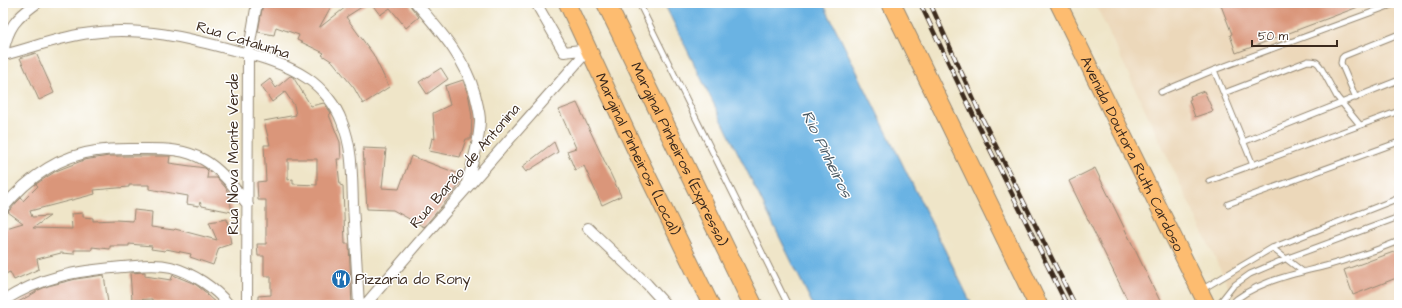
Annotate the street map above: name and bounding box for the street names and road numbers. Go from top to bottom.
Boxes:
street label: Rua Catalunha [194,16,293,64]
street label: Avenida Doutora Ruth Cardoso [1075,52,1190,255]
street label: Marginal Pinheiros (Expressa) [626,58,733,250]
street label: Marginal Pinheiros (Local) [590,70,686,239]
street label: Rua Nova Monte Verde [223,73,244,235]
street label: Rua Barão de Antonina [405,99,525,233]

